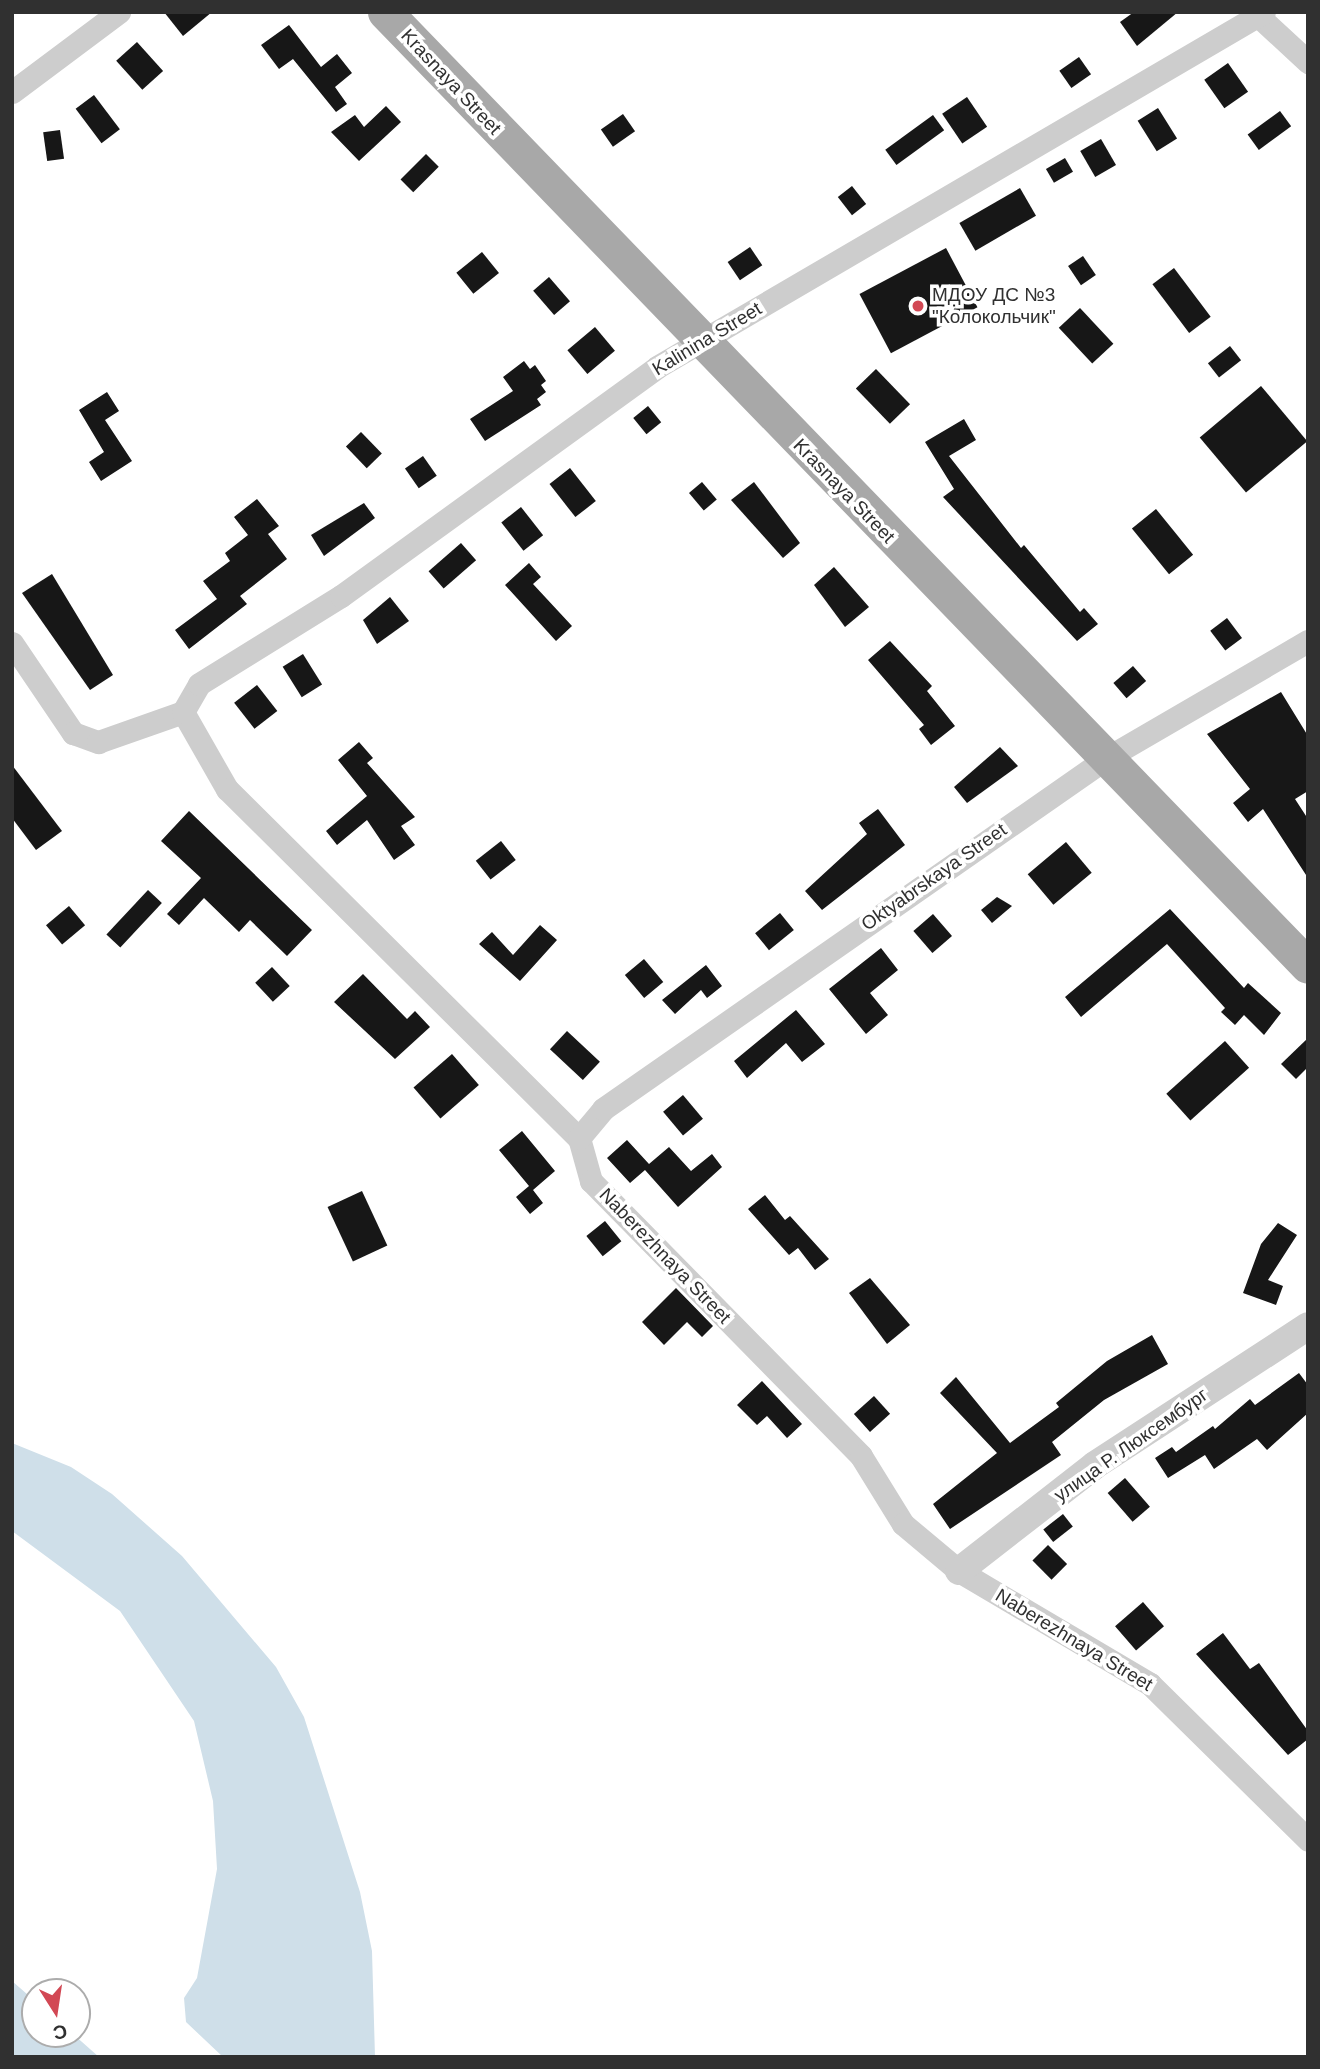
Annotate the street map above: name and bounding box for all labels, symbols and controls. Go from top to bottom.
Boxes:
street label: Krasnaya Street [396,24,506,140]
place label: МДОУ ДС №3 "Колокольчик" [932,284,1056,328]
street label: Kalinina Street [648,297,766,381]
marker: МДОУ ДС №3 "Колокольчик" [910,298,926,314]
street label: Krasnaya Street [788,434,900,548]
street label: Oktyabrskaya Street [857,818,1011,936]
street label: Naberezhnaya Street [594,1184,736,1328]
street label: улица Р. Люксембург [1050,1383,1212,1507]
street label: Naberezhnaya Street [991,1584,1157,1696]
north arrow [21,1978,91,2048]
text: С [51,2020,69,2044]

